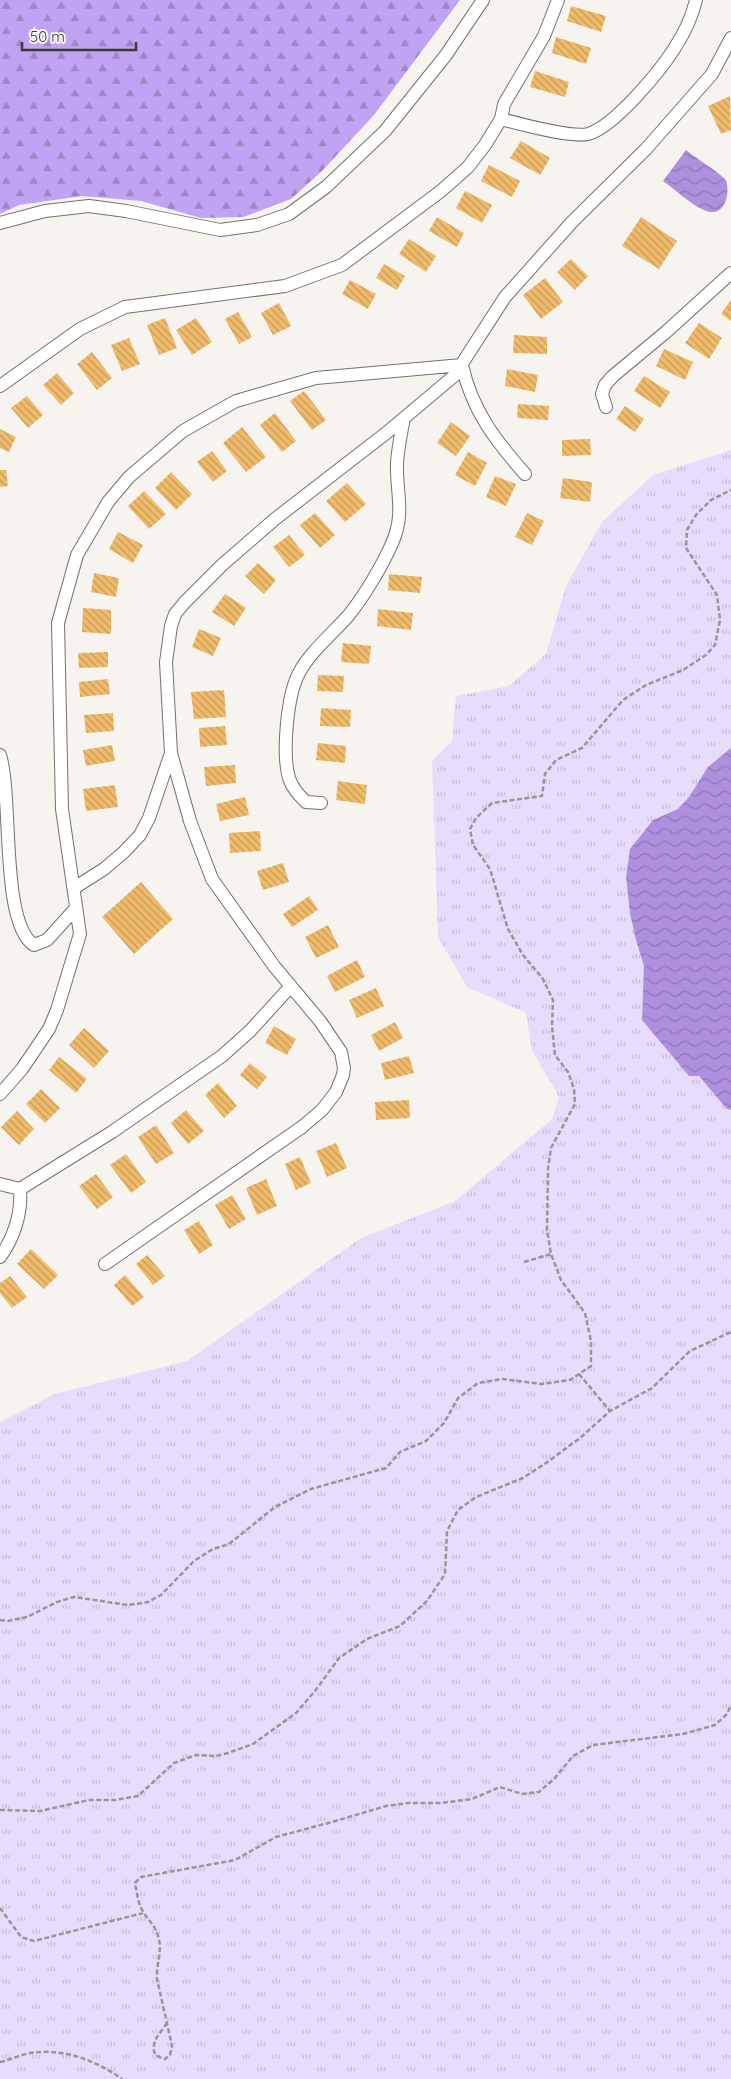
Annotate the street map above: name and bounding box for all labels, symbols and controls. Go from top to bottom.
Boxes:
scale bar [22,20,136,52]
text: 50 m [30,27,65,46]

